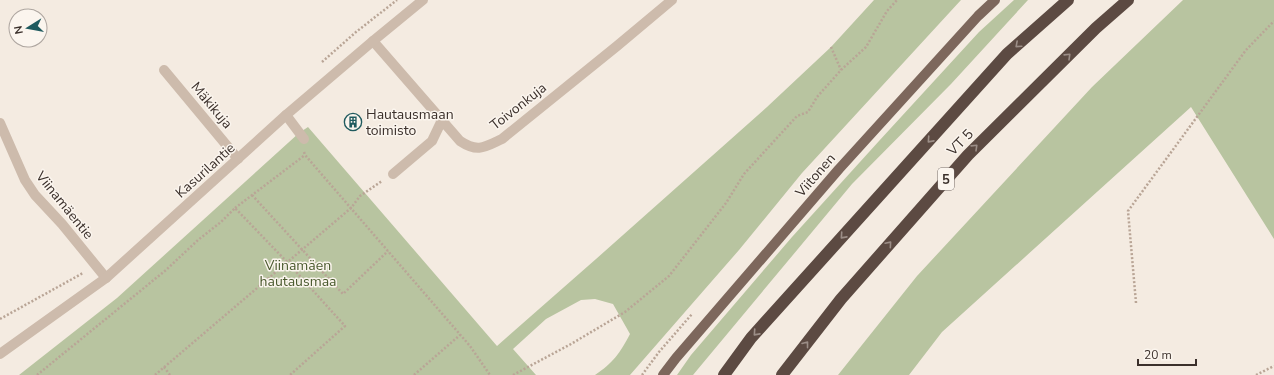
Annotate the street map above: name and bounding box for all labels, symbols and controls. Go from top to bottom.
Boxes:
north arrow [8,8,48,48]
text: N [11,24,27,35]
one-way arrow [1015,40,1023,47]
one-way arrow [1063,53,1071,61]
street label: Mäkikuja [187,78,237,133]
street label: Toivonkuja [486,78,550,134]
place label: Hautausmaan toimisto [366,105,454,140]
building icon: Hautausmaan toimisto [343,112,363,132]
street label: VT 5 [942,125,978,161]
one-way arrow [927,135,935,143]
street label: Kasurilantie [171,139,239,202]
one-way arrow [970,144,978,152]
street label: Viitonen [790,149,840,202]
street label: Viinamäentie [31,167,98,243]
road number: 5 [938,168,954,190]
one-way arrow [840,232,847,239]
one-way arrow [884,241,892,249]
park label: Viinamäen hautausmaa [260,256,336,291]
one-way arrow [753,328,760,336]
scale bar [1138,341,1196,367]
one-way arrow [801,342,808,349]
text: 20 m [1144,347,1172,363]

